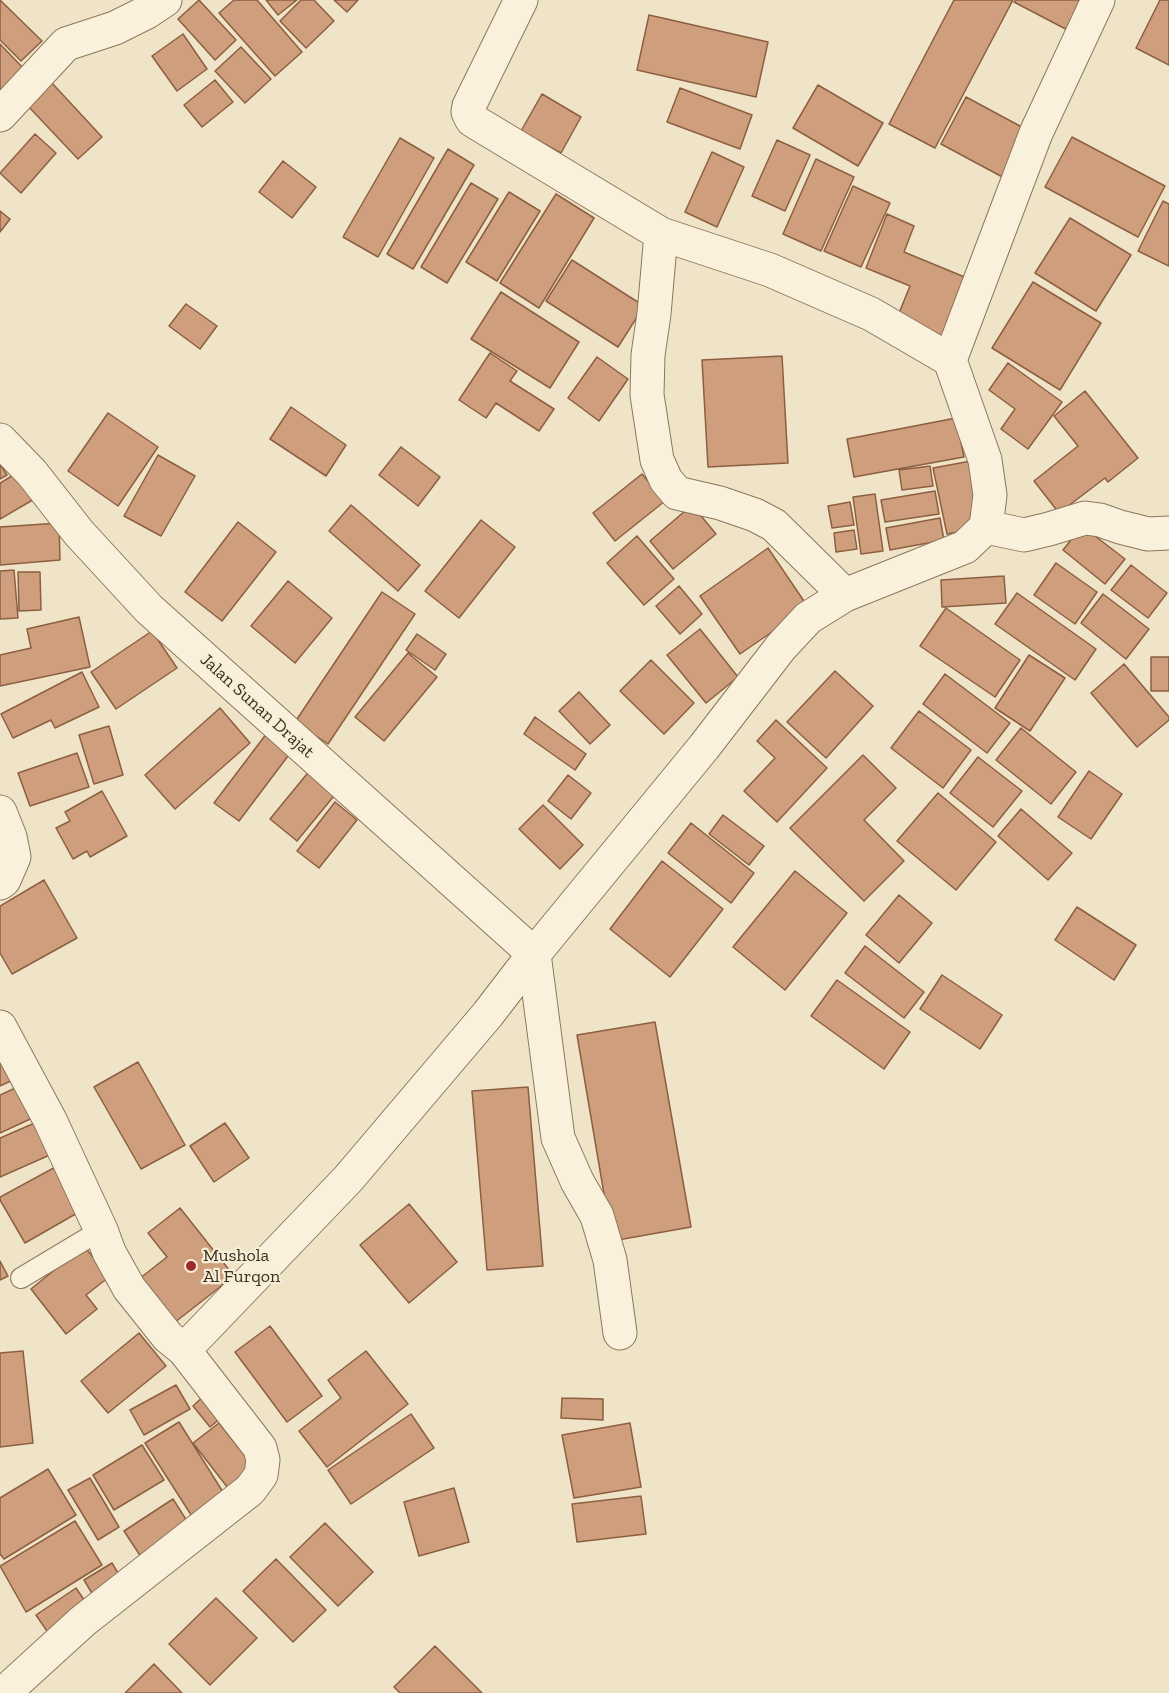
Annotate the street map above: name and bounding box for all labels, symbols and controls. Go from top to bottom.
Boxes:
street label: Jalan Sunan Drajat [195,649,319,763]
place label: Mushola Al Furqon [203,1245,280,1288]
marker: Mushola Al Furqon [184,1259,198,1273]

